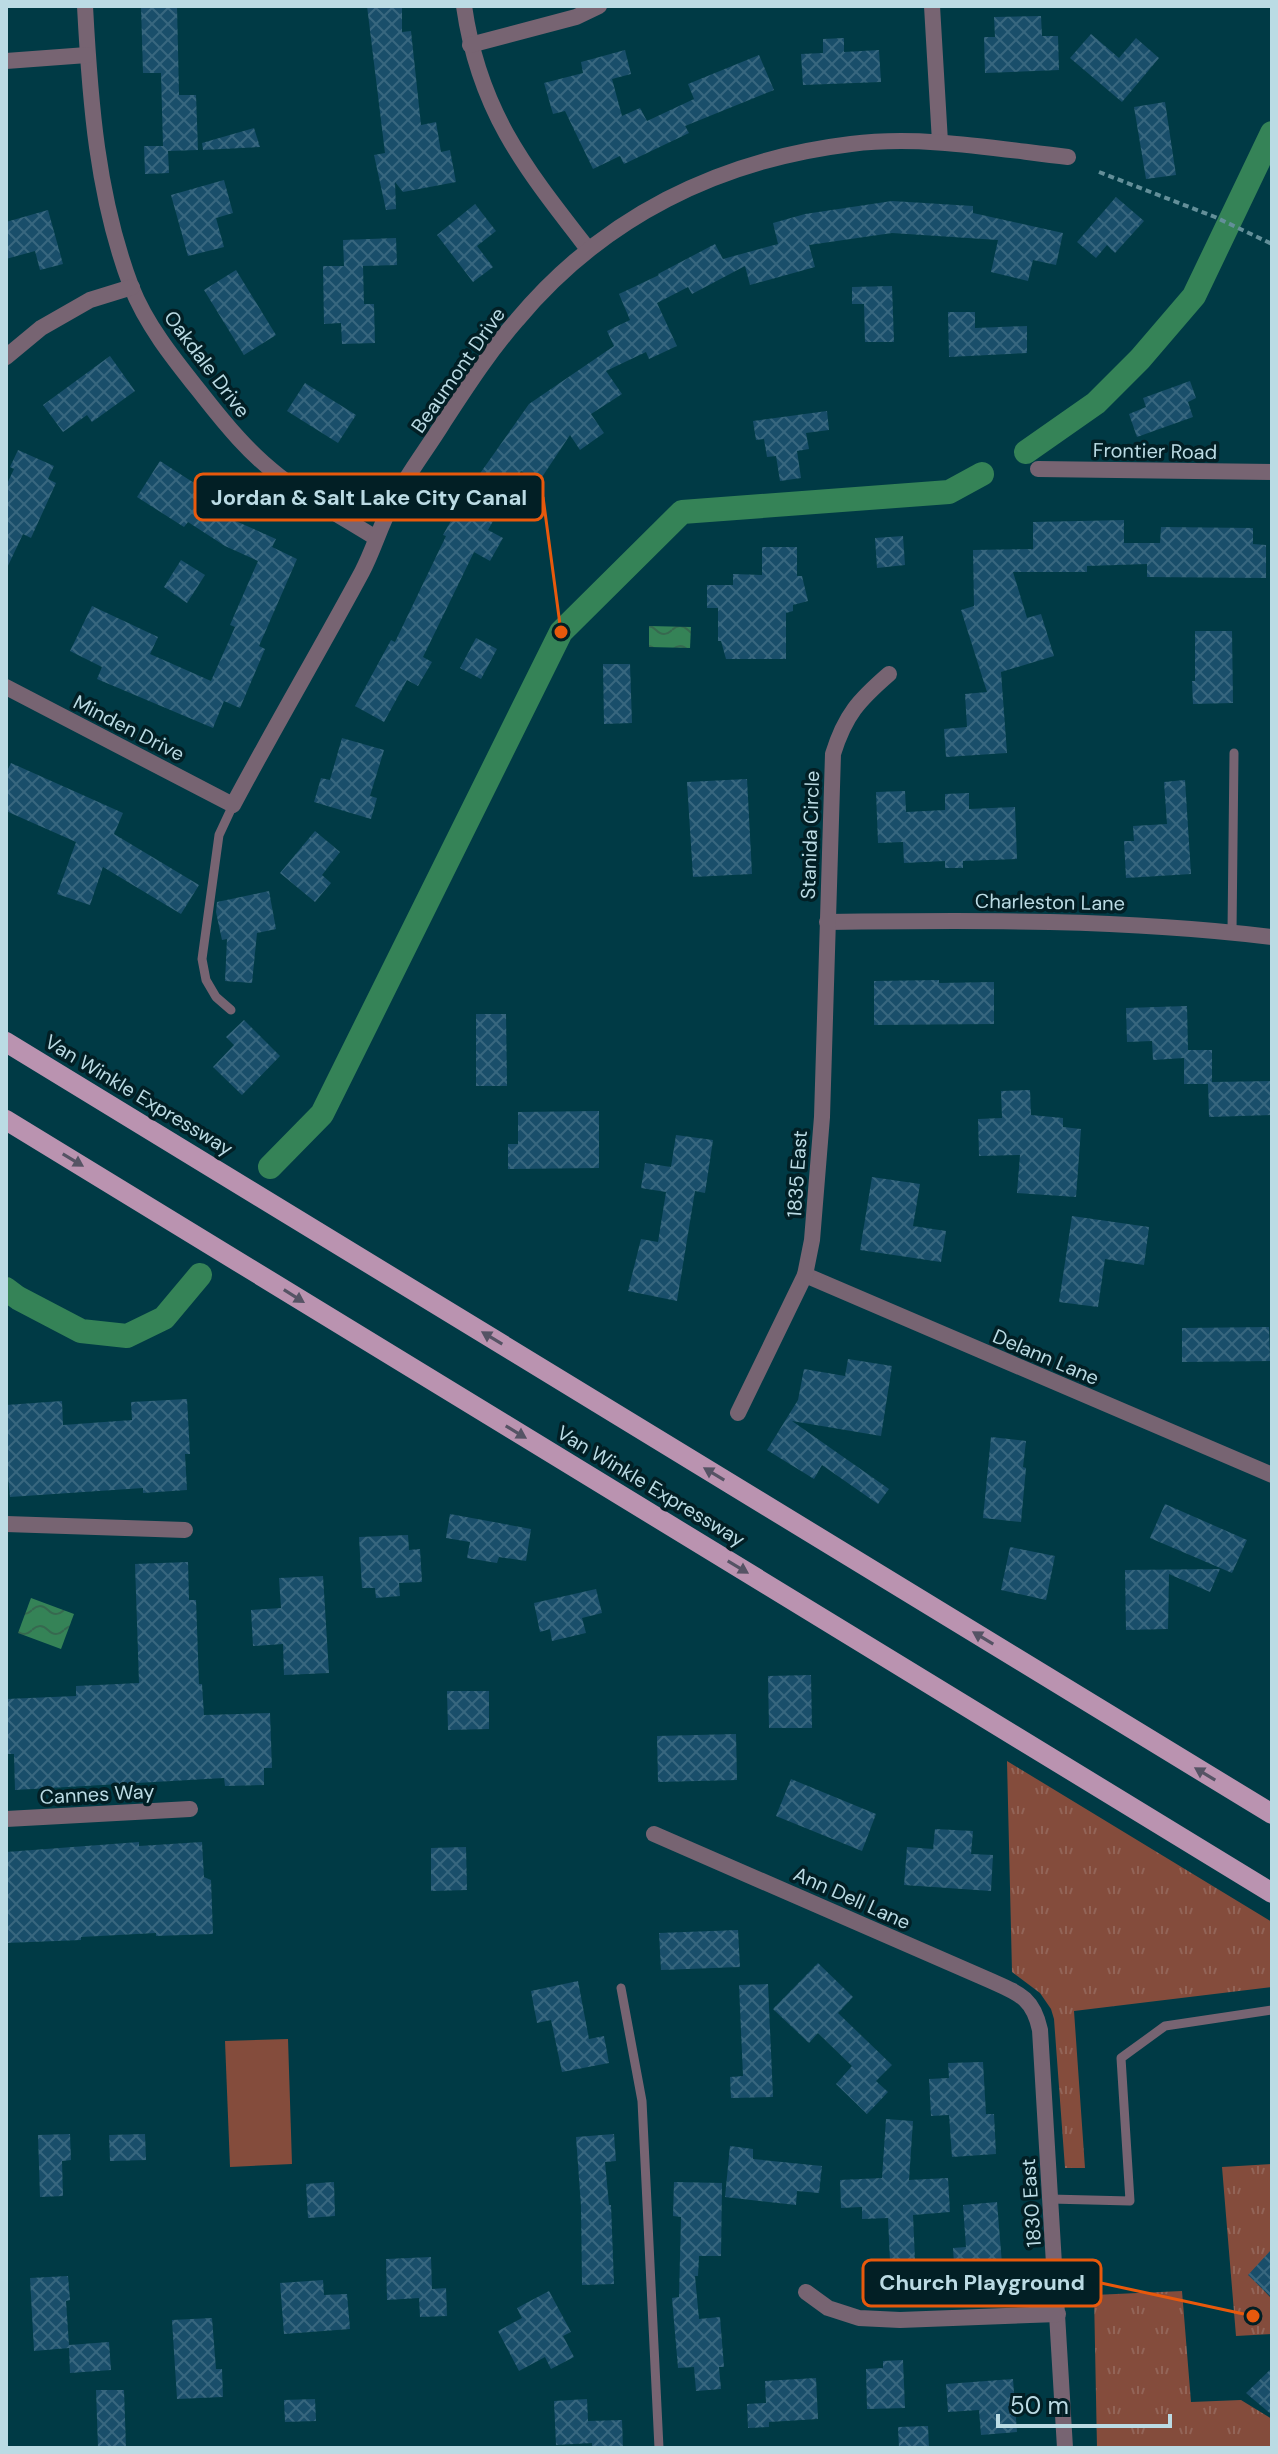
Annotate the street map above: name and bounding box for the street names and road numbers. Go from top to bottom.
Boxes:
street label: Beaumont Drive [405,302,511,438]
street label: Oakdale Drive [158,305,256,423]
street label: Frontier Road [1093,437,1217,465]
street label: Minden Drive [69,689,189,767]
street label: Stanida Circle [795,770,825,900]
street label: Charleston Lane [975,888,1125,916]
street label: Van Winkle Expressway [40,1028,238,1162]
street label: 1835 East [781,1129,813,1218]
street label: Delann Lane [989,1323,1103,1391]
street label: Van Winkle Expressway [552,1419,750,1553]
street label: Cannes Way [39,1778,155,1810]
street label: Ann Dell Lane [790,1861,914,1935]
street label: 1830 East [1015,2158,1047,2248]

